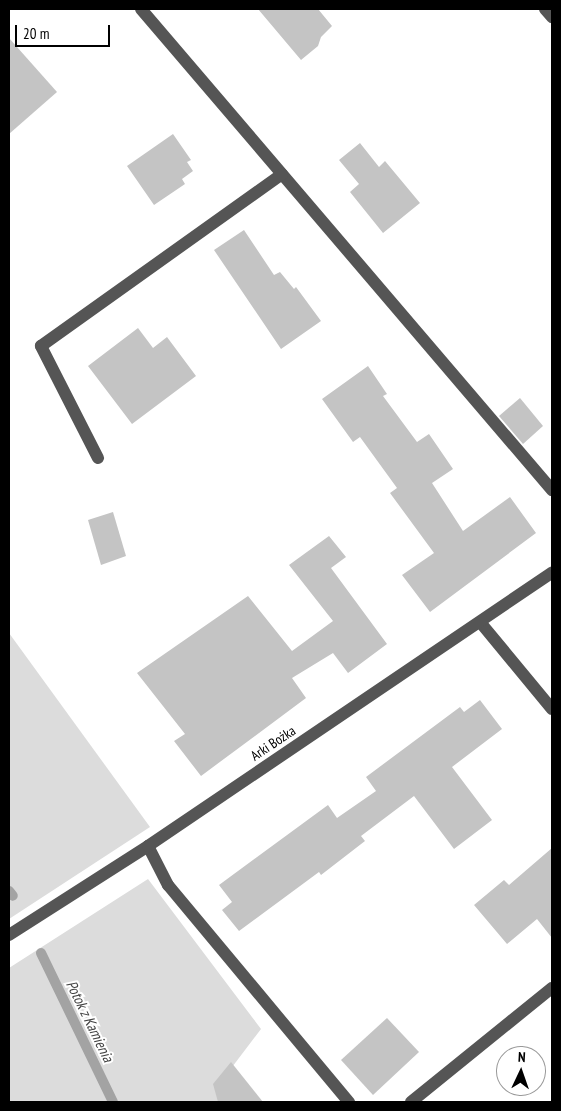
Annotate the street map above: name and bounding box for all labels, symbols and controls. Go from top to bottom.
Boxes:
scale bar [18,15,112,47]
text: 20 m [23,24,49,43]
street label: Arki Bożka [247,722,299,764]
water label: Potok z Kamienia [62,977,118,1065]
north arrow [496,1046,546,1096]
text: N [517,1048,526,1066]

